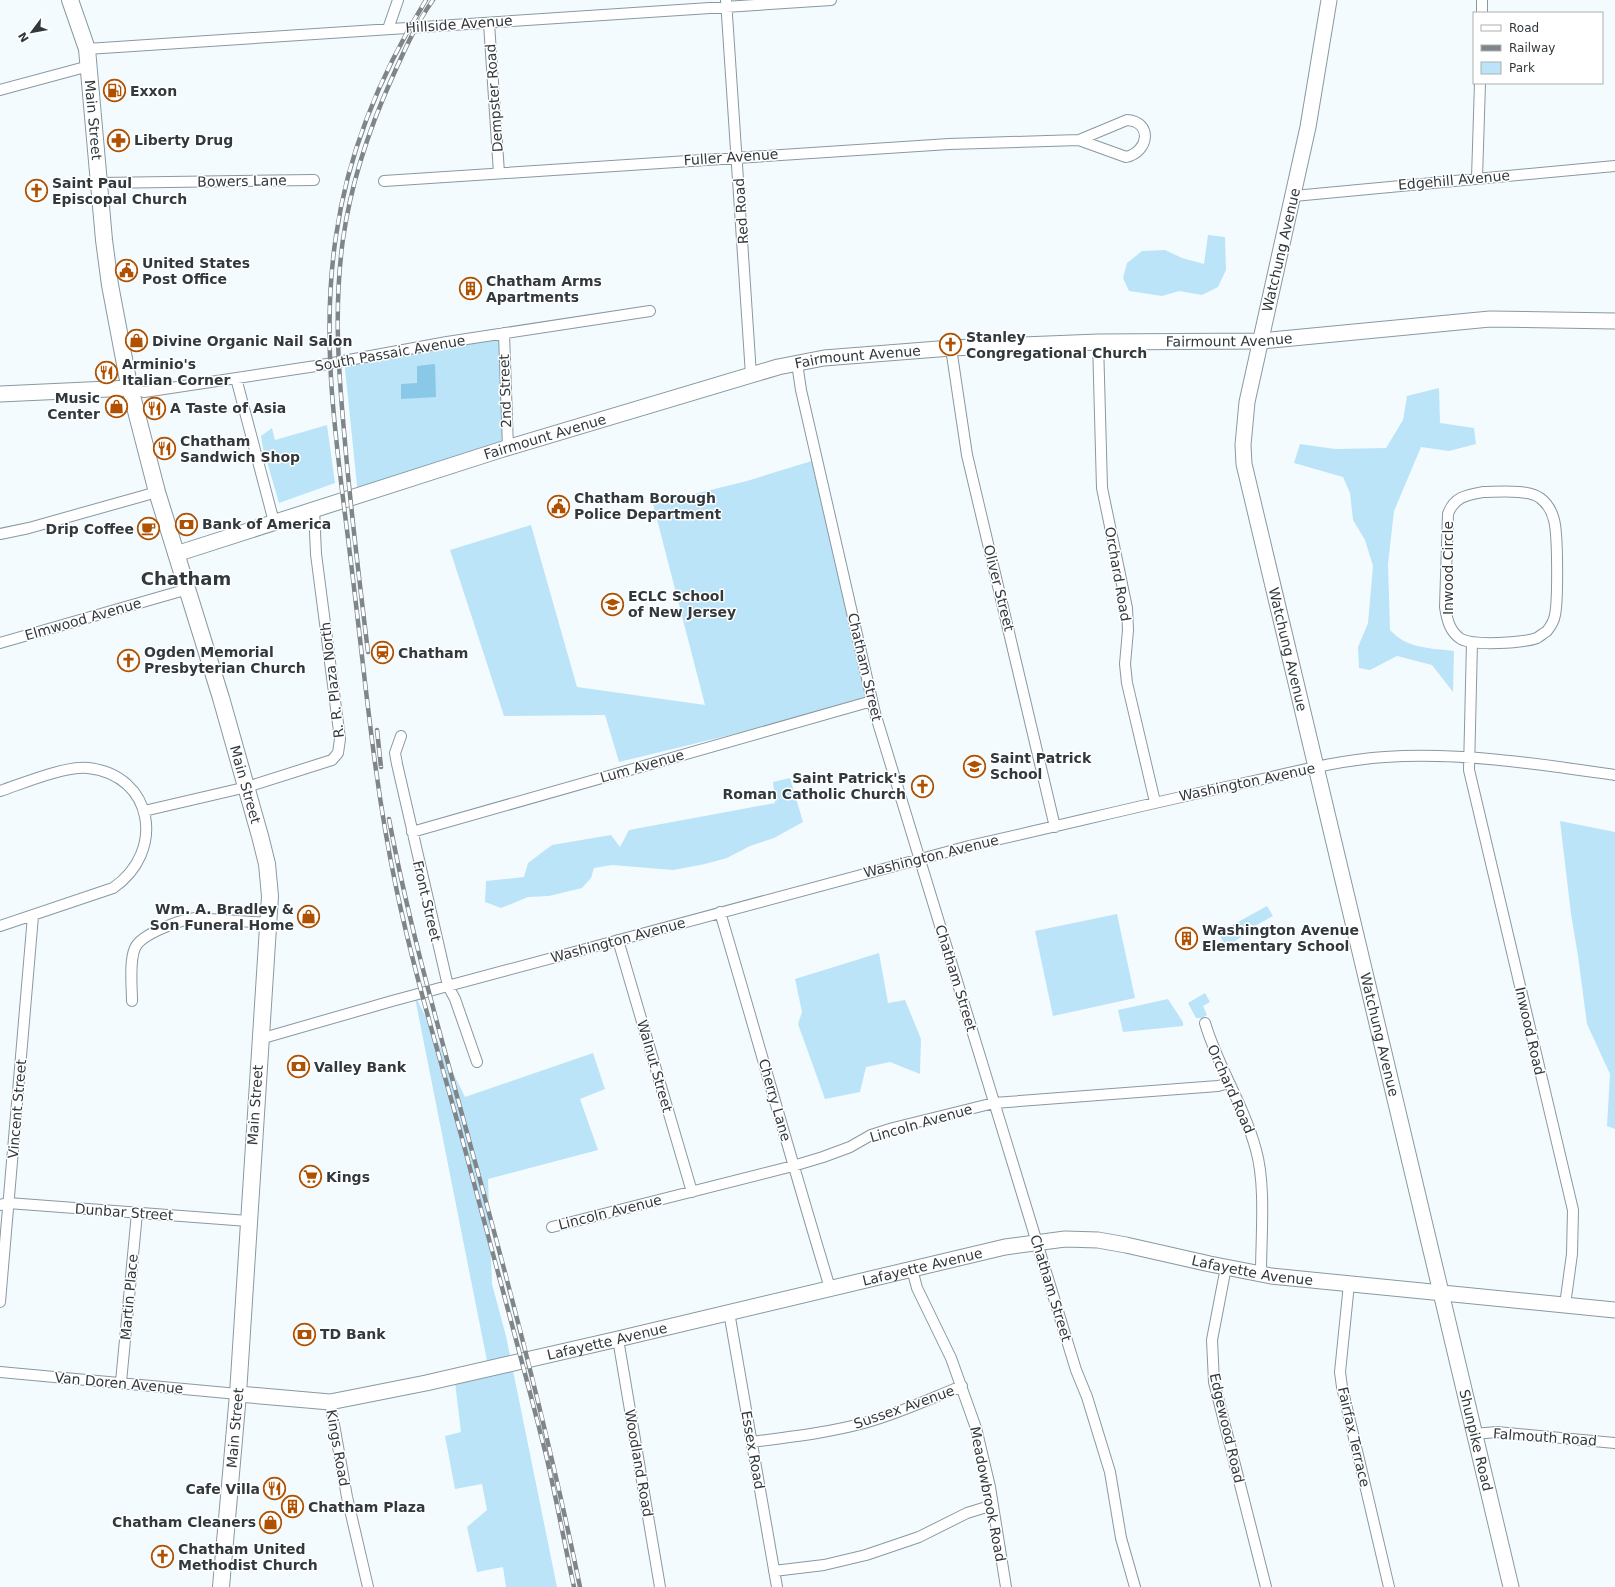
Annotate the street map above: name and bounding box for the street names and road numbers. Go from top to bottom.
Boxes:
street label: Hillside Avenue [405,12,513,36]
street label: Dempster Road [482,43,506,153]
street label: Main Street [82,79,105,161]
street label: Fuller Avenue [683,146,779,168]
street label: Edgehill Avenue [1397,167,1511,193]
street label: Bowers Lane [197,172,287,190]
street label: Red Road [731,177,751,245]
street label: Watchung Avenue [1259,186,1303,314]
street label: Fairmount Avenue [1166,330,1293,350]
street label: South Passaic Avenue [313,332,467,374]
street label: Fairmount Avenue [793,342,921,372]
street label: 2nd Street [496,353,514,428]
street label: Fairmount Avenue [482,411,608,463]
street label: Inwood Circle [1440,521,1456,615]
street label: Orchard Road [1102,526,1134,622]
street label: Oliver Street [981,543,1018,633]
street label: Watchung Avenue [1266,586,1310,713]
street label: Elmwood Avenue [23,595,143,643]
street label: Chatham Street [845,611,885,723]
street label: R. R. Plaza North [317,621,347,739]
street label: Main Street [227,744,264,826]
street label: Lum Avenue [598,746,686,786]
street label: Washington Avenue [1177,760,1317,804]
street label: Washington Avenue [862,831,1000,881]
street label: Front Street [410,859,444,943]
street label: Washington Avenue [549,914,687,966]
street label: Chatham Street [932,923,980,1034]
street label: Watchung Avenue [1357,971,1402,1098]
street label: Inwood Road [1512,985,1548,1077]
street label: Walnut Street [634,1018,676,1115]
street label: Orchard Road [1204,1042,1258,1136]
street label: Cherry Lane [756,1057,794,1143]
street label: Vincent Street [5,1058,29,1159]
street label: Main Street [244,1064,266,1146]
street label: Lincoln Avenue [868,1101,974,1145]
street label: Lincoln Avenue [557,1191,663,1233]
street label: Dunbar Street [74,1201,174,1223]
street label: Chatham Street [1027,1233,1075,1344]
street label: Lafayette Avenue [861,1245,984,1289]
street label: Lafayette Avenue [1190,1252,1314,1288]
street label: Martin Place [117,1253,141,1341]
street label: Lafayette Avenue [545,1320,669,1363]
street label: Van Doren Avenue [54,1369,184,1397]
street label: Edgewood Road [1207,1371,1247,1485]
street label: Sussex Avenue [852,1382,956,1432]
street label: Fairfax Terrace [1335,1385,1373,1489]
street label: Main Street [224,1387,247,1469]
street label: Shunpike Road [1456,1388,1496,1493]
street label: Kings Road [323,1408,353,1488]
street label: Woodland Road [622,1408,656,1518]
street label: Essex Road [738,1409,768,1491]
street label: Meadowbrook Road [967,1425,1009,1563]
street label: Falmouth Road [1492,1425,1598,1449]

